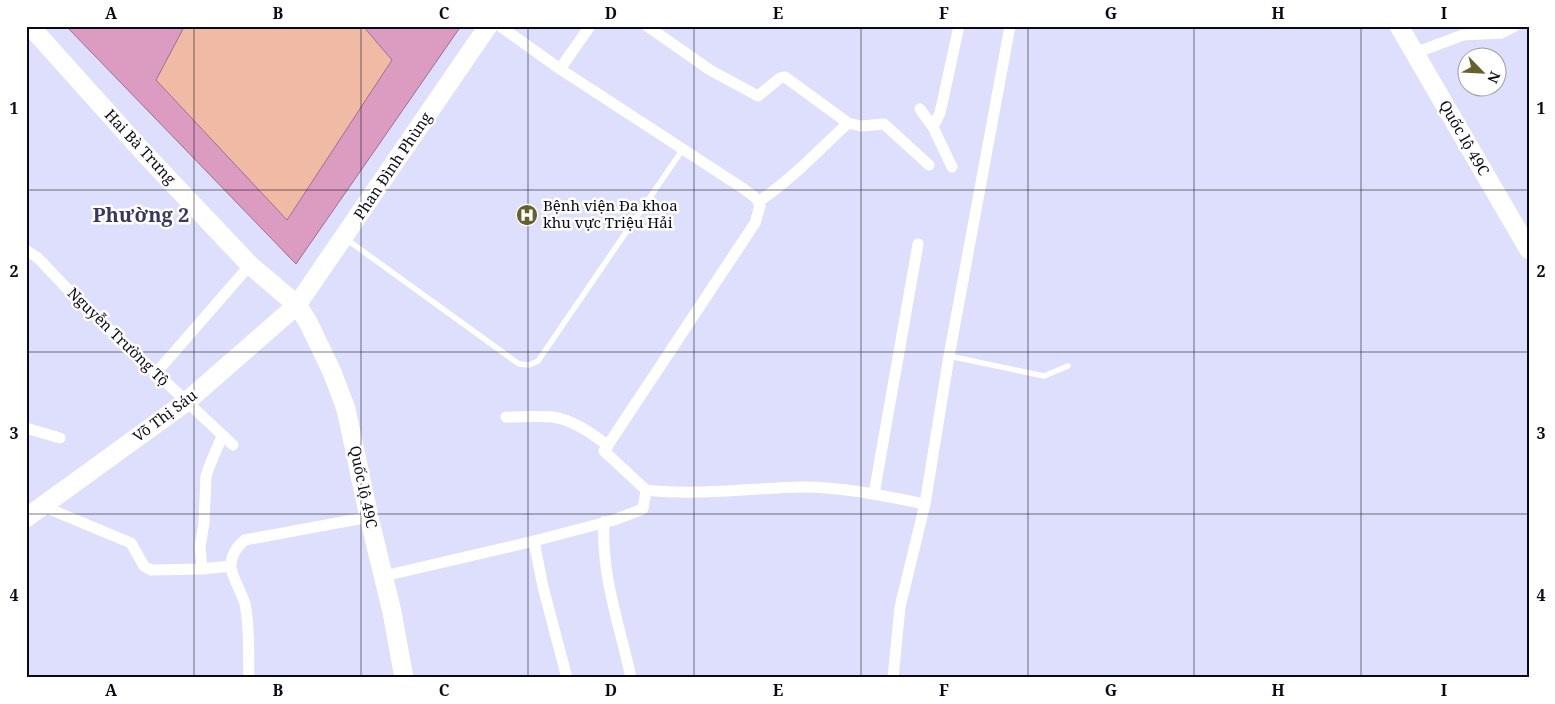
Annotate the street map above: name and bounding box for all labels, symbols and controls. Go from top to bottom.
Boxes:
text: A [105,2,118,24]
text: B [273,2,284,24]
text: C [439,2,450,24]
text: D [605,2,617,24]
text: E [773,2,783,24]
text: F [939,2,949,24]
text: G [1105,2,1117,24]
text: H [1271,2,1285,24]
text: I [1441,2,1447,24]
north arrow [1458,48,1508,98]
text: N [1483,69,1505,86]
street label: Quốc lộ 49C [1435,96,1494,179]
text: 1 [9,97,19,119]
text: 1 [1536,97,1546,119]
street label: Hai Bà Trưng [101,105,181,188]
street label: Phan Đình Phùng [349,108,435,223]
place label: Bệnh viện Đa khoa khu vực Triệu Hải [543,195,678,232]
district label: Phường 2 [93,201,189,228]
hospital icon: Bệnh viện Đa khoa khu vực Triệu Hải [515,203,539,227]
text: 2 [9,260,19,282]
text: 2 [1536,260,1546,282]
street label: Nguyễn Trường Tộ [64,283,174,390]
street label: Võ Thị Sáu [128,384,201,446]
text: 3 [9,422,19,444]
text: 3 [1536,422,1546,444]
street label: Quốc lộ 49C [345,444,382,530]
text: 4 [9,584,19,606]
text: 4 [1536,584,1546,606]
text: A [105,679,118,701]
text: B [273,679,284,701]
text: C [439,679,450,701]
text: D [605,679,617,701]
text: E [773,679,783,701]
text: F [939,679,949,701]
text: G [1105,679,1117,701]
text: H [1271,679,1285,701]
text: I [1441,679,1447,701]

